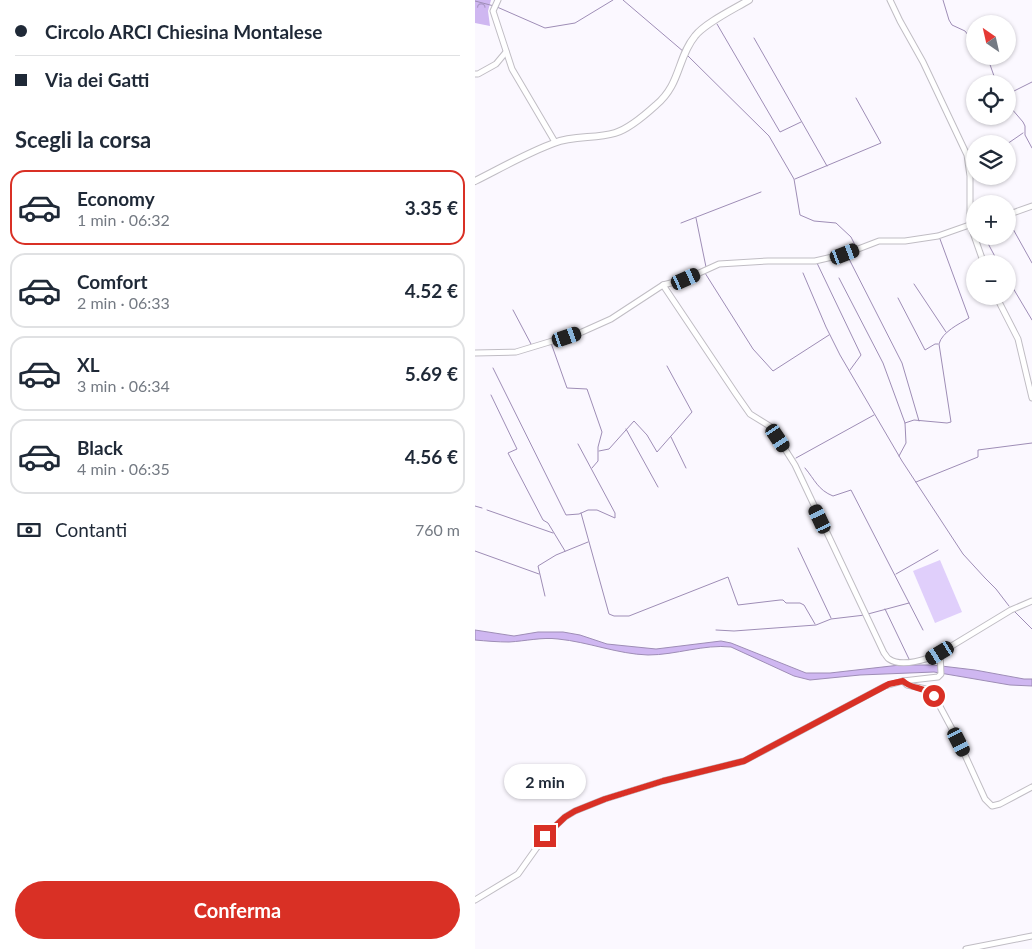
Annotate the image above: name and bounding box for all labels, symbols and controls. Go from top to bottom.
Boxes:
north arrow [966,15,1016,65]
map controls [966,15,1016,305]
text: Circolo ARCI Chiesina Montalese [45,20,322,43]
text: Via dei Gatti [45,68,149,91]
button: locate [966,75,1016,125]
text: Scegli la corsa [15,126,151,153]
button: layers [966,135,1016,185]
icon: car [17,185,62,230]
text: Economy [77,187,155,210]
button: + [966,195,1016,245]
text: 3.35 € [405,196,458,219]
text: 1 min · 06:32 [77,210,170,229]
car [828,242,861,266]
button: − [966,255,1016,305]
car [669,266,702,292]
icon: car [17,268,62,313]
text: Comfort [77,270,148,293]
text: 4.52 € [405,279,458,302]
text: 2 min · 06:33 [77,293,170,312]
car [550,325,583,349]
icon: car [17,351,62,396]
text: XL [77,353,100,376]
text: 5.69 € [405,362,458,385]
text: 3 min · 06:34 [77,376,170,395]
car [763,421,792,455]
icon: car [17,434,62,479]
text: Black [77,436,123,459]
text: 4.56 € [405,445,458,468]
text: 4 min · 06:35 [77,459,170,478]
car [806,502,833,536]
icon: cash [15,516,43,544]
text: Contanti [55,518,127,541]
text: 760 m [415,520,460,539]
car [923,639,956,667]
route start [923,685,945,707]
car [945,725,972,759]
callout: 2 min [504,764,586,798]
text: 2 min [525,772,565,791]
route end [534,825,556,847]
button: Conferma [15,881,460,939]

